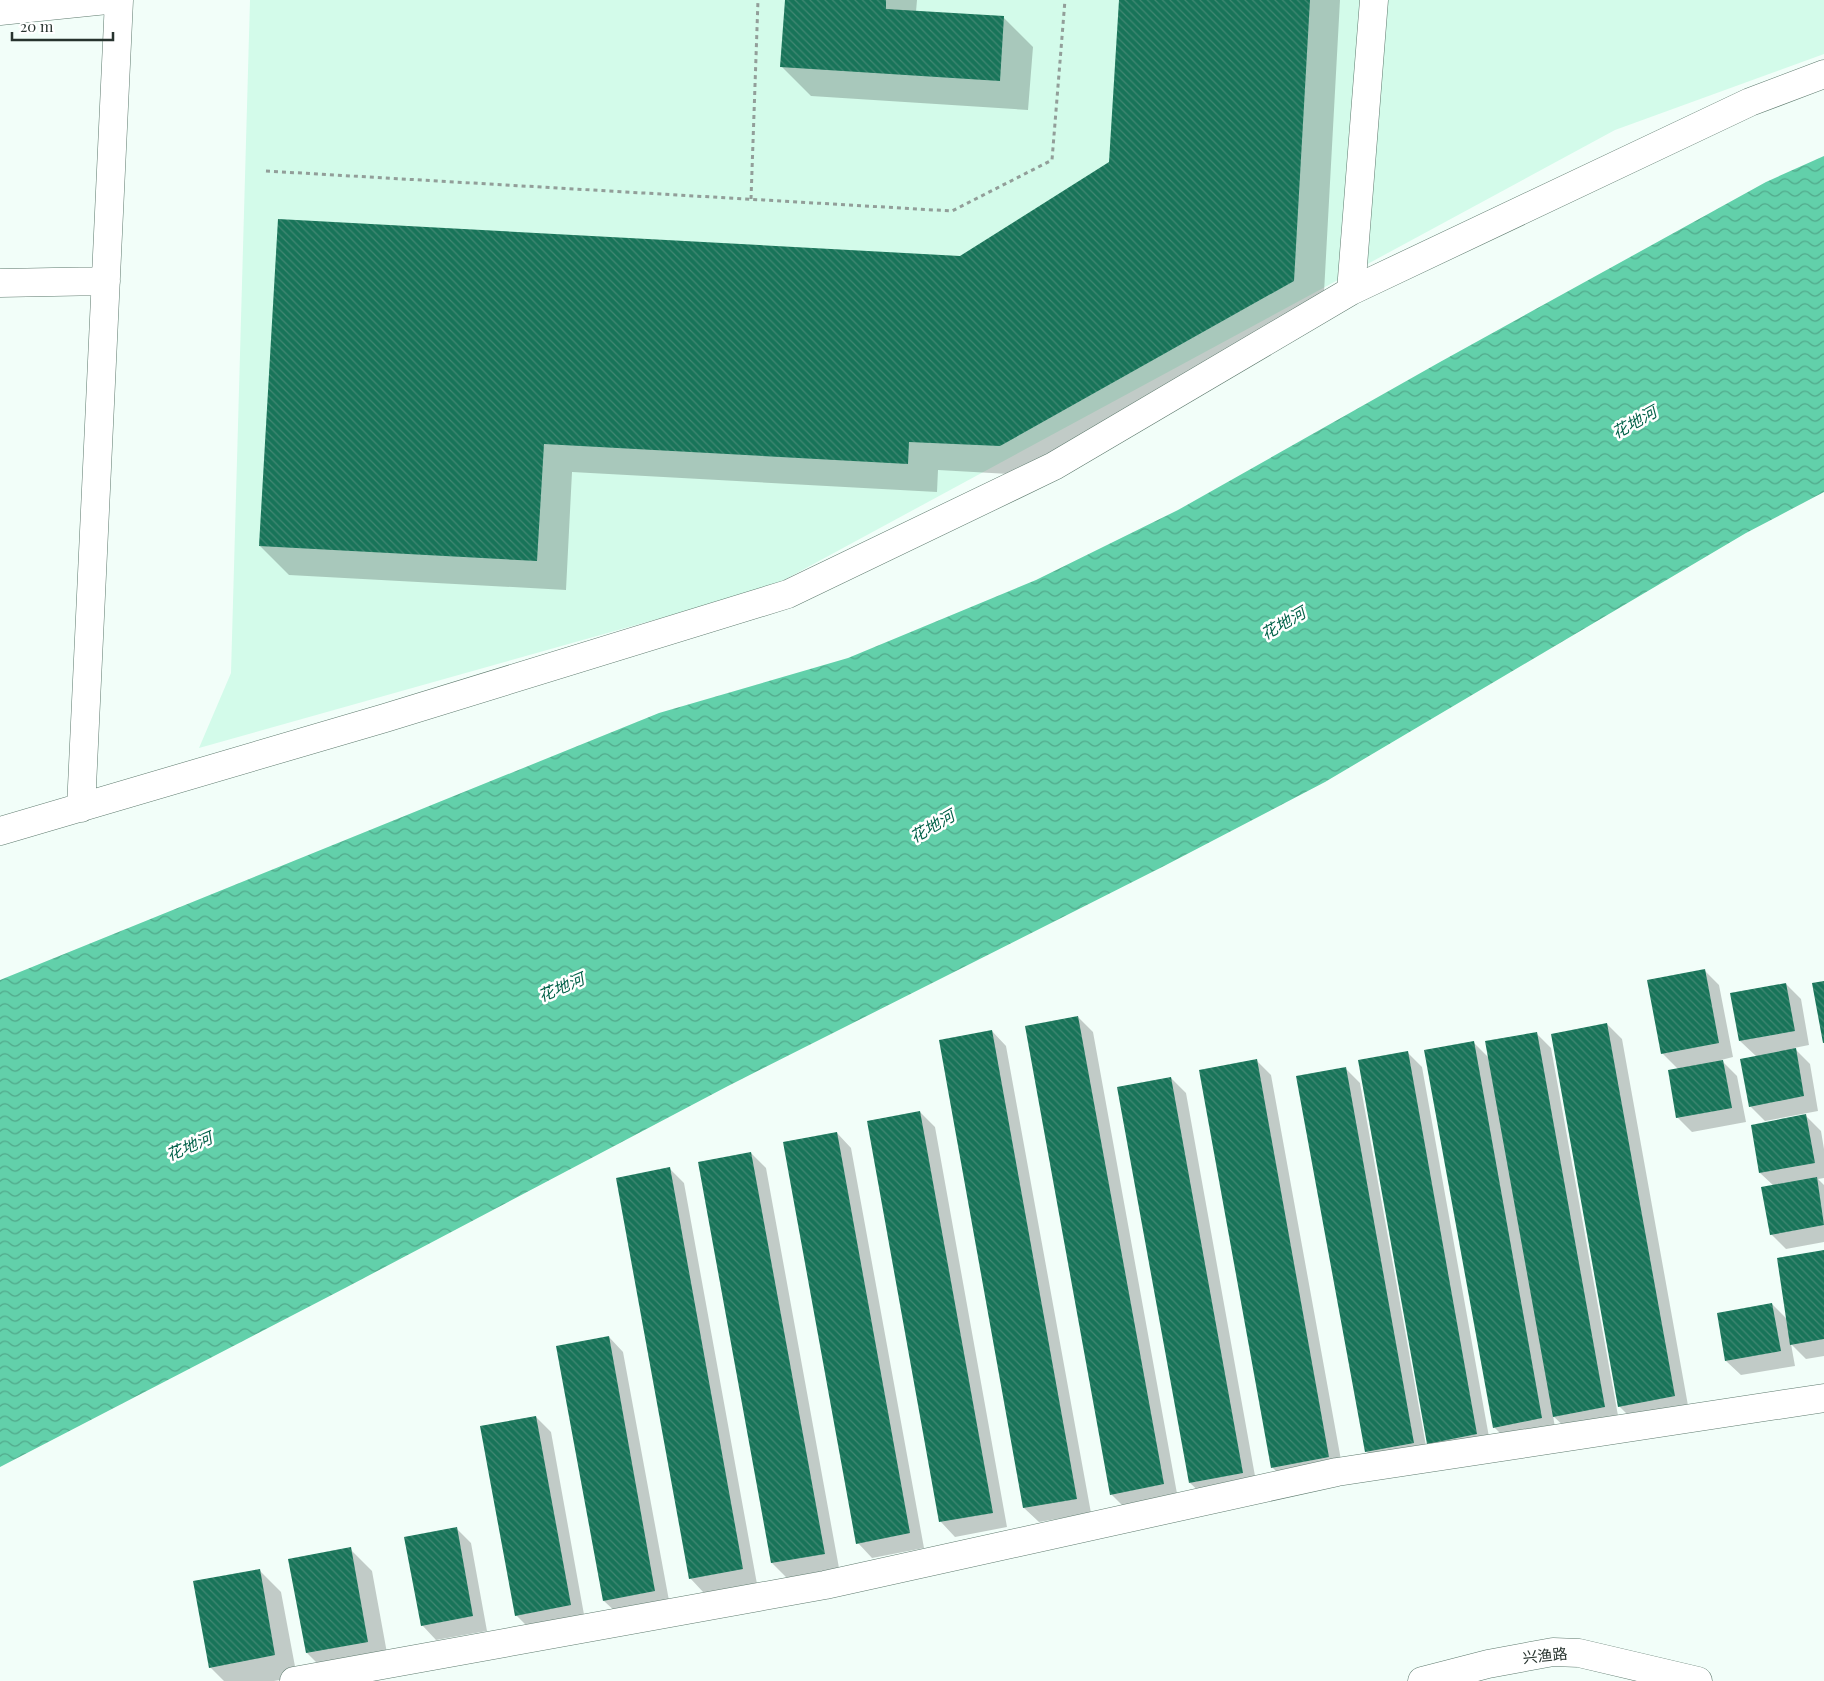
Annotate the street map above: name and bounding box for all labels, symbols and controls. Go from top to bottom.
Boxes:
scale bar [12,10,114,42]
text: 20 m [20,16,54,36]
water label: 花地河 [1608,399,1662,442]
water label: 花地河 [1257,600,1311,644]
water label: 花地河 [906,803,960,847]
water label: 花地河 [535,966,590,1006]
water label: 花地河 [163,1125,218,1165]
street label: 兴渔路 [1521,1643,1568,1667]

